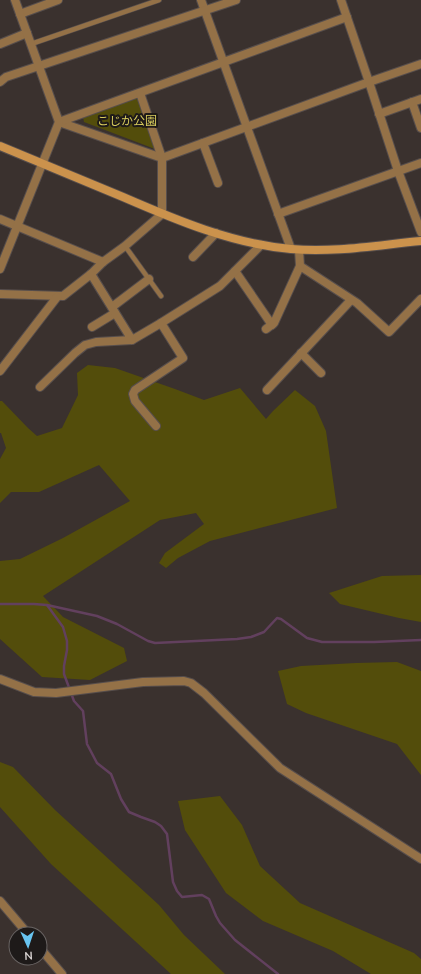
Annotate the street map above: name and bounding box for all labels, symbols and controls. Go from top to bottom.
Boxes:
park label: こじか公園 [97,113,157,128]
north arrow [8,926,48,966]
text: N [24,949,33,963]

